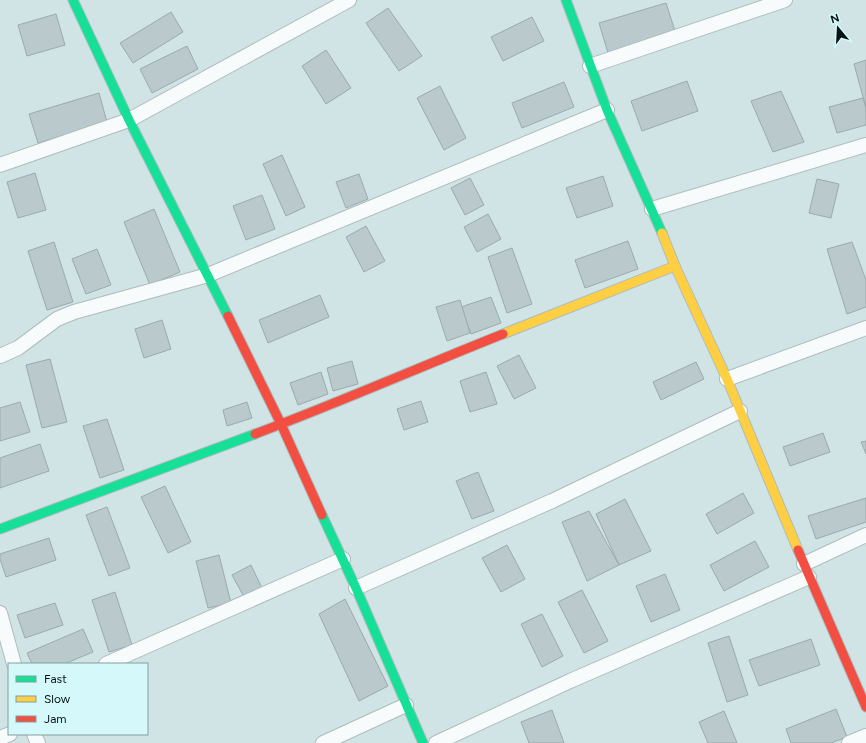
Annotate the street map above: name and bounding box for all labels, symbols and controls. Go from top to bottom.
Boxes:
north arrow [818,8,858,48]
text: N [829,11,841,26]
legend [8,663,148,735]
text: Fast [44,672,67,686]
text: Slow [44,692,71,706]
text: Jam [44,712,67,726]

